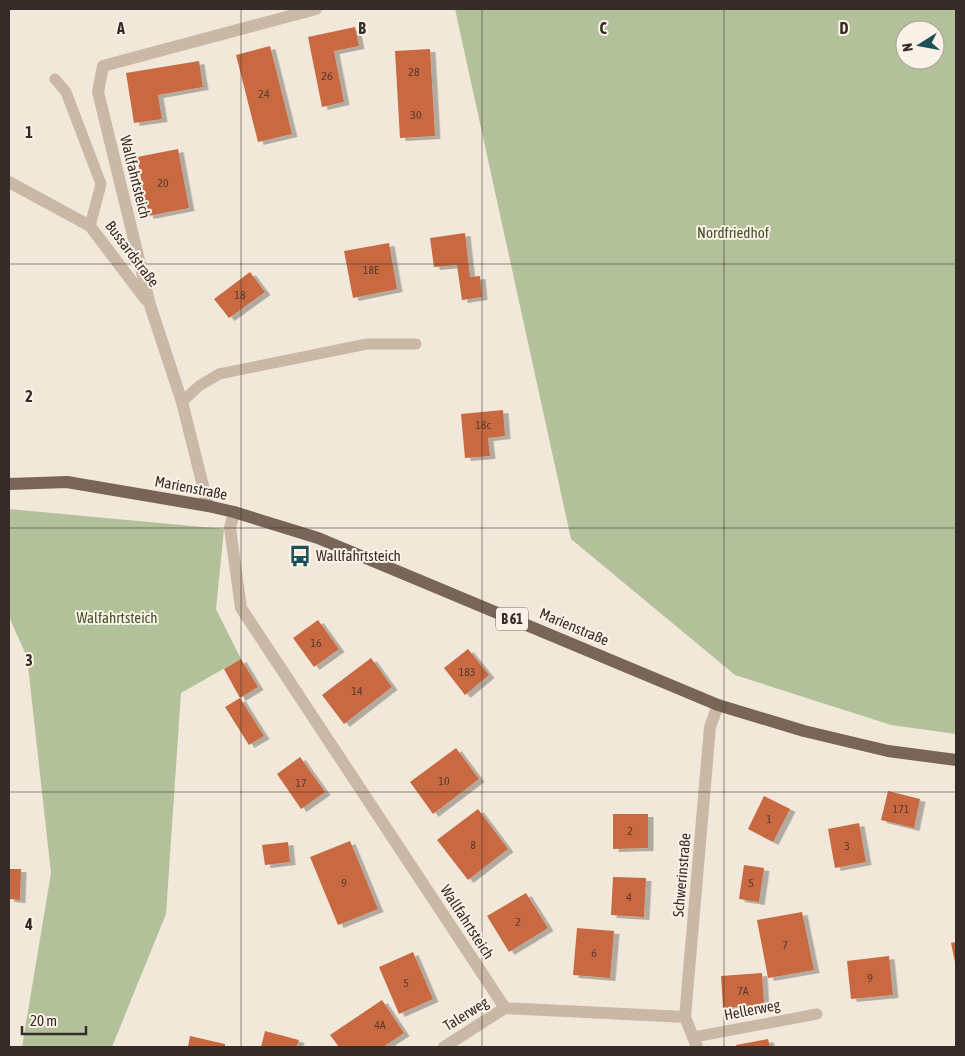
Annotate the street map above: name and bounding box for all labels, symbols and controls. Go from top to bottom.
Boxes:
text: A [116,19,125,37]
text: B [358,19,366,37]
text: C [599,19,607,37]
text: D [840,19,849,37]
north arrow [895,20,945,70]
text: N [899,42,916,53]
house number: 28 [408,65,420,79]
house number: 26 [321,69,333,83]
house number: 24 [258,87,270,101]
house number: 30 [410,108,422,122]
text: 1 [25,123,33,141]
street label: Wallfahrtsteich [117,134,154,220]
house number: 20 [157,176,169,190]
street label: Bussardstraße [102,217,163,290]
park label: Nordfriedhof [697,224,769,241]
house number: 18E [363,263,379,277]
house number: 18 [234,288,246,302]
text: 2 [25,387,33,405]
house number: 18c [475,418,491,432]
street label: Marienstraße [153,472,229,503]
bus stop icon: Wallfahrtsteich [287,543,313,569]
place label: Wallfahrtsteich [316,547,401,564]
street label: Marienstraße [537,604,612,649]
road number: B 61 [496,608,528,630]
park label: Walfahrtsteich [77,609,157,626]
house number: 16 [310,636,322,650]
text: 3 [25,651,33,669]
house number: 183 [459,665,475,679]
house number: 14 [351,684,363,698]
house number: 10 [438,774,450,788]
house number: 17 [295,776,307,790]
house number: 171 [893,802,910,816]
house number: 1 [766,812,772,826]
house number: 2 [627,824,633,838]
street label: Schwerinstraße [669,832,694,918]
house number: 8 [470,838,476,852]
house number: 3 [844,839,850,853]
house number: 9 [341,876,347,890]
house number: 5 [748,876,754,890]
street label: Wallfahrtsteich [437,882,498,962]
house number: 4 [626,890,632,904]
text: 4 [24,915,33,933]
house number: 2 [515,915,521,929]
house number: 7 [782,938,788,952]
house number: 6 [591,946,597,960]
house number: 9 [867,971,873,985]
house number: 5 [403,976,409,990]
house number: 7A [737,984,749,998]
street label: Talerweg [440,993,492,1034]
street label: Hellerweg [722,996,782,1023]
scale bar [22,1004,86,1036]
text: 20 m [30,1012,57,1029]
house number: 4A [374,1018,386,1032]

